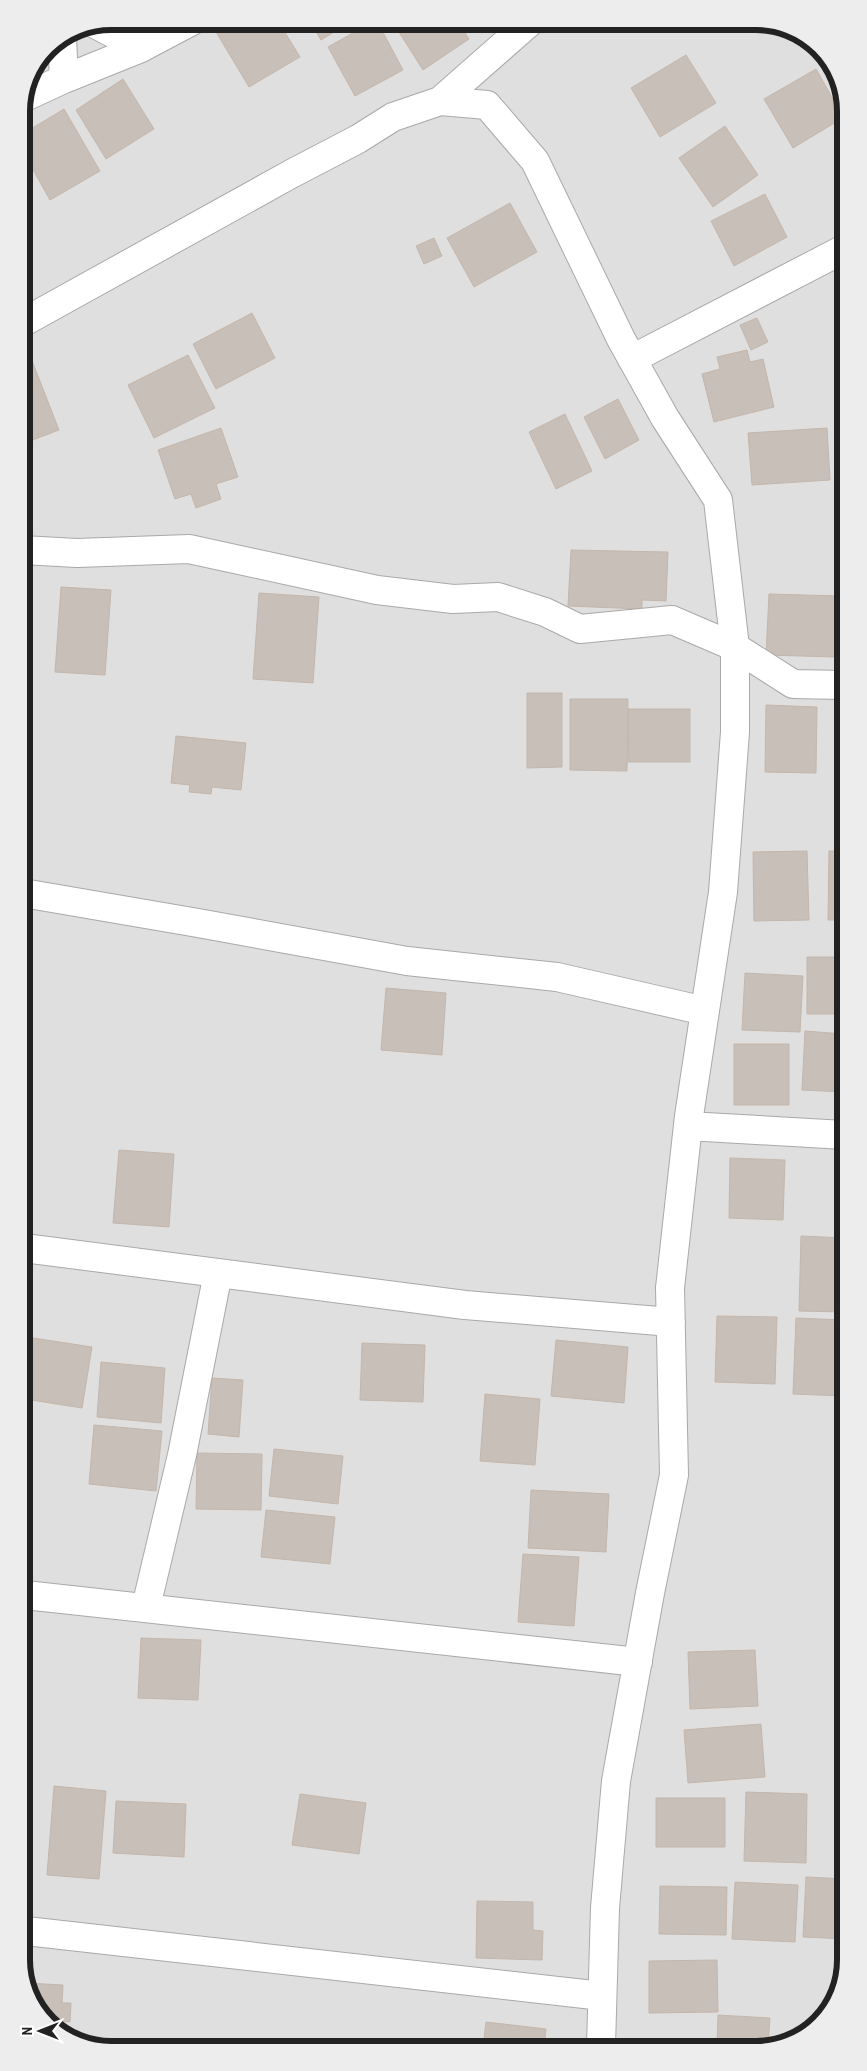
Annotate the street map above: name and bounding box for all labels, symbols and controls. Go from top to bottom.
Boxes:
north arrow [15,2006,65,2056]
text: N [18,2027,36,2035]

